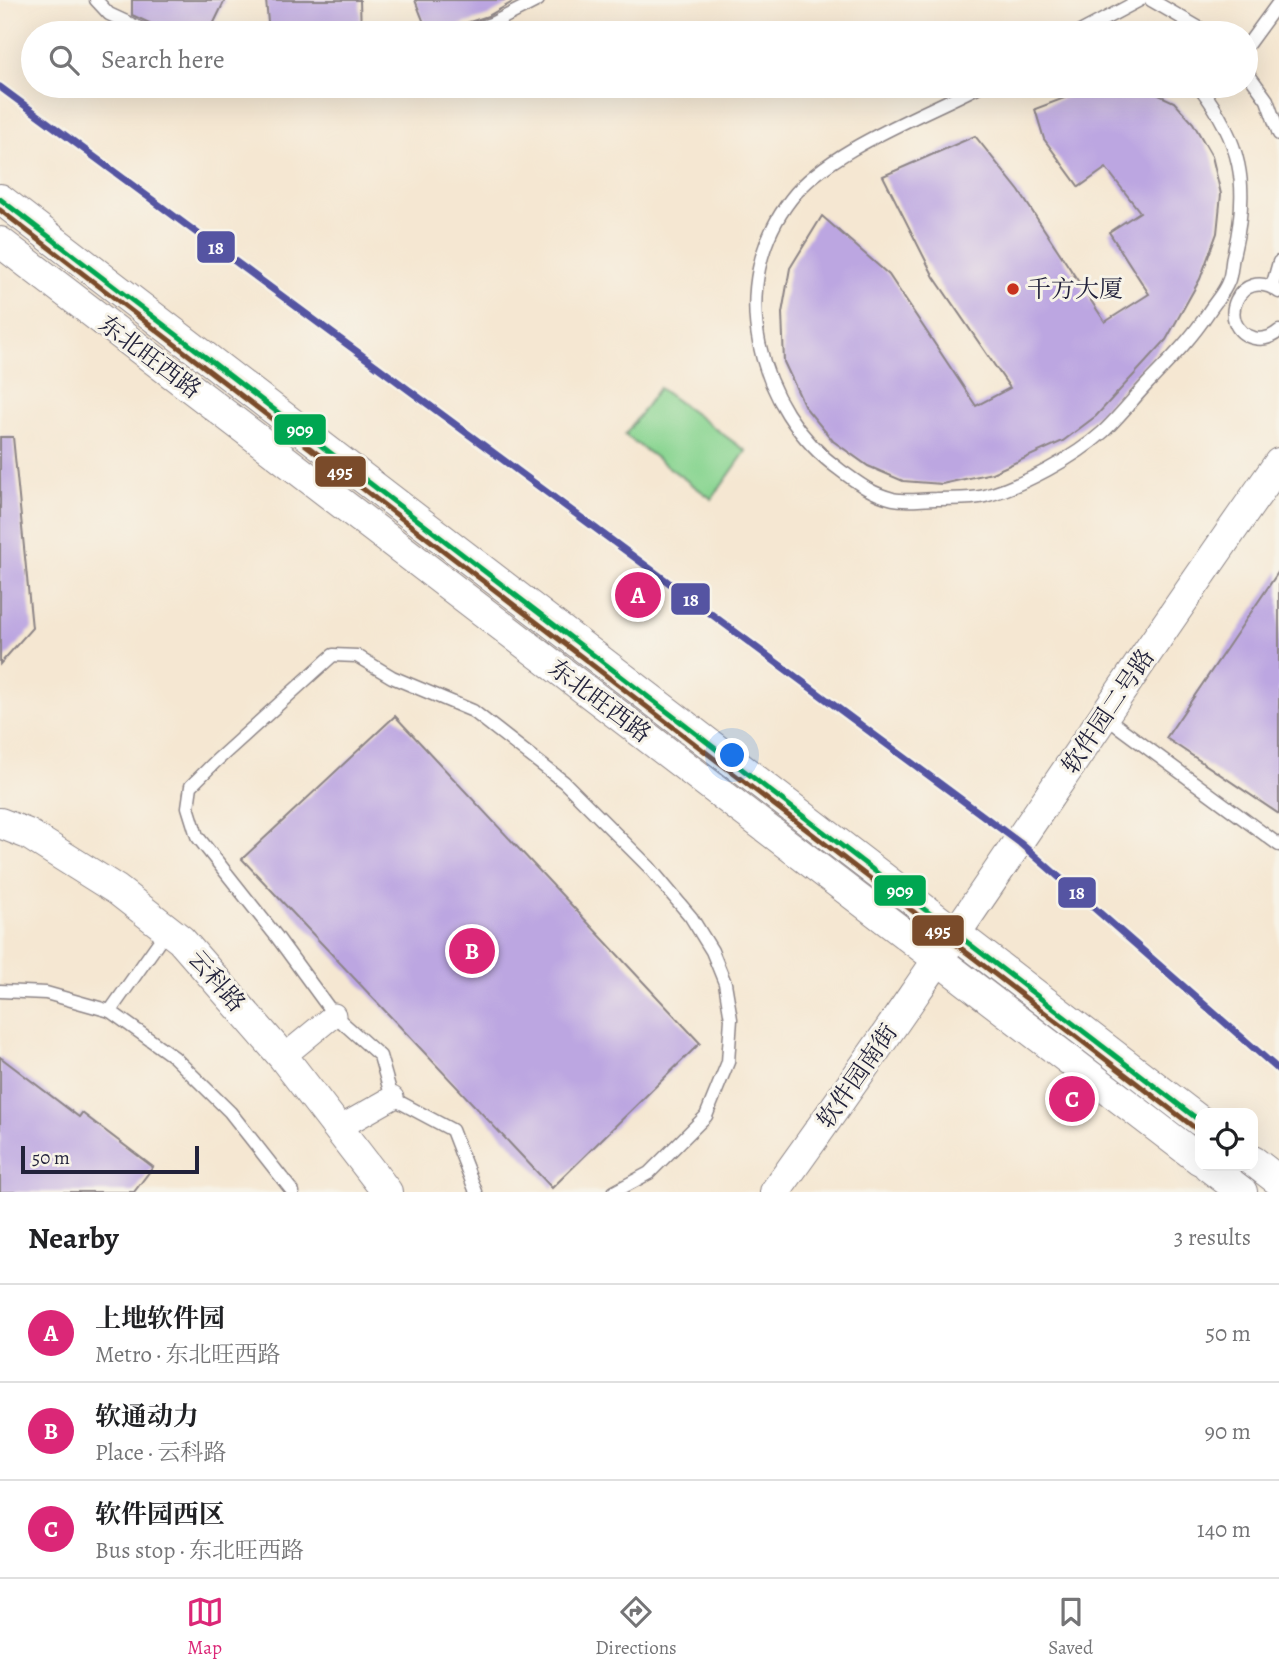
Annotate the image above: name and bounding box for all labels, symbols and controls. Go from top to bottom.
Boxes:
search box [21,21,1258,98]
icon: search [45,41,83,79]
text: Search here [101,42,225,77]
line badge: 18 [196,230,236,264]
text: 18 [208,235,224,261]
place label: 千方大厦 [1027,273,1123,305]
marker: 千方大厦 [1005,281,1021,297]
street label: 东北旺西路 [92,308,208,406]
line badge: 909 [273,413,327,446]
text: 909 [286,417,314,443]
line badge: 495 [314,455,367,488]
text: 495 [327,459,353,485]
pin: A [615,569,661,621]
line badge: 18 [670,582,711,616]
text: 18 [683,587,699,613]
street label: 软件园二号路 [1054,642,1162,780]
street label: 东北旺西路 [542,652,658,750]
your location [715,738,749,772]
line badge: 909 [873,874,927,907]
line badge: 18 [1057,876,1097,909]
text: 909 [886,878,914,904]
text: 18 [1069,880,1085,906]
line badge: 495 [911,914,965,947]
text: 495 [925,918,951,944]
pin: B [449,925,495,977]
street label: 云科路 [181,943,253,1019]
street label: 软件园南街 [809,1018,905,1134]
pin: C [1049,1073,1095,1125]
map controls [1195,1108,1258,1171]
button: locate [1195,1108,1258,1171]
scale bar [21,1143,200,1175]
text: 50 m [32,1145,70,1171]
text: Nearby [28,1218,119,1258]
text: 3 results [1174,1222,1251,1253]
text: 上地软件园 [95,1301,225,1336]
text: A [44,1318,58,1349]
text: 50 m [1205,1318,1251,1349]
text: Metro · 东北旺西路 [95,1339,281,1370]
text: 软通动力 [95,1399,199,1434]
text: B [44,1416,58,1447]
text: 90 m [1205,1416,1251,1447]
text: Place · 云科路 [95,1437,226,1468]
text: 软件园西区 [95,1497,225,1532]
text: C [44,1514,58,1545]
text: 140 m [1197,1514,1251,1545]
text: Bus stop · 东北旺西路 [95,1535,304,1566]
tab: Map [186,1593,224,1661]
tab: Directions [595,1593,677,1661]
tab: Saved [1048,1593,1093,1661]

